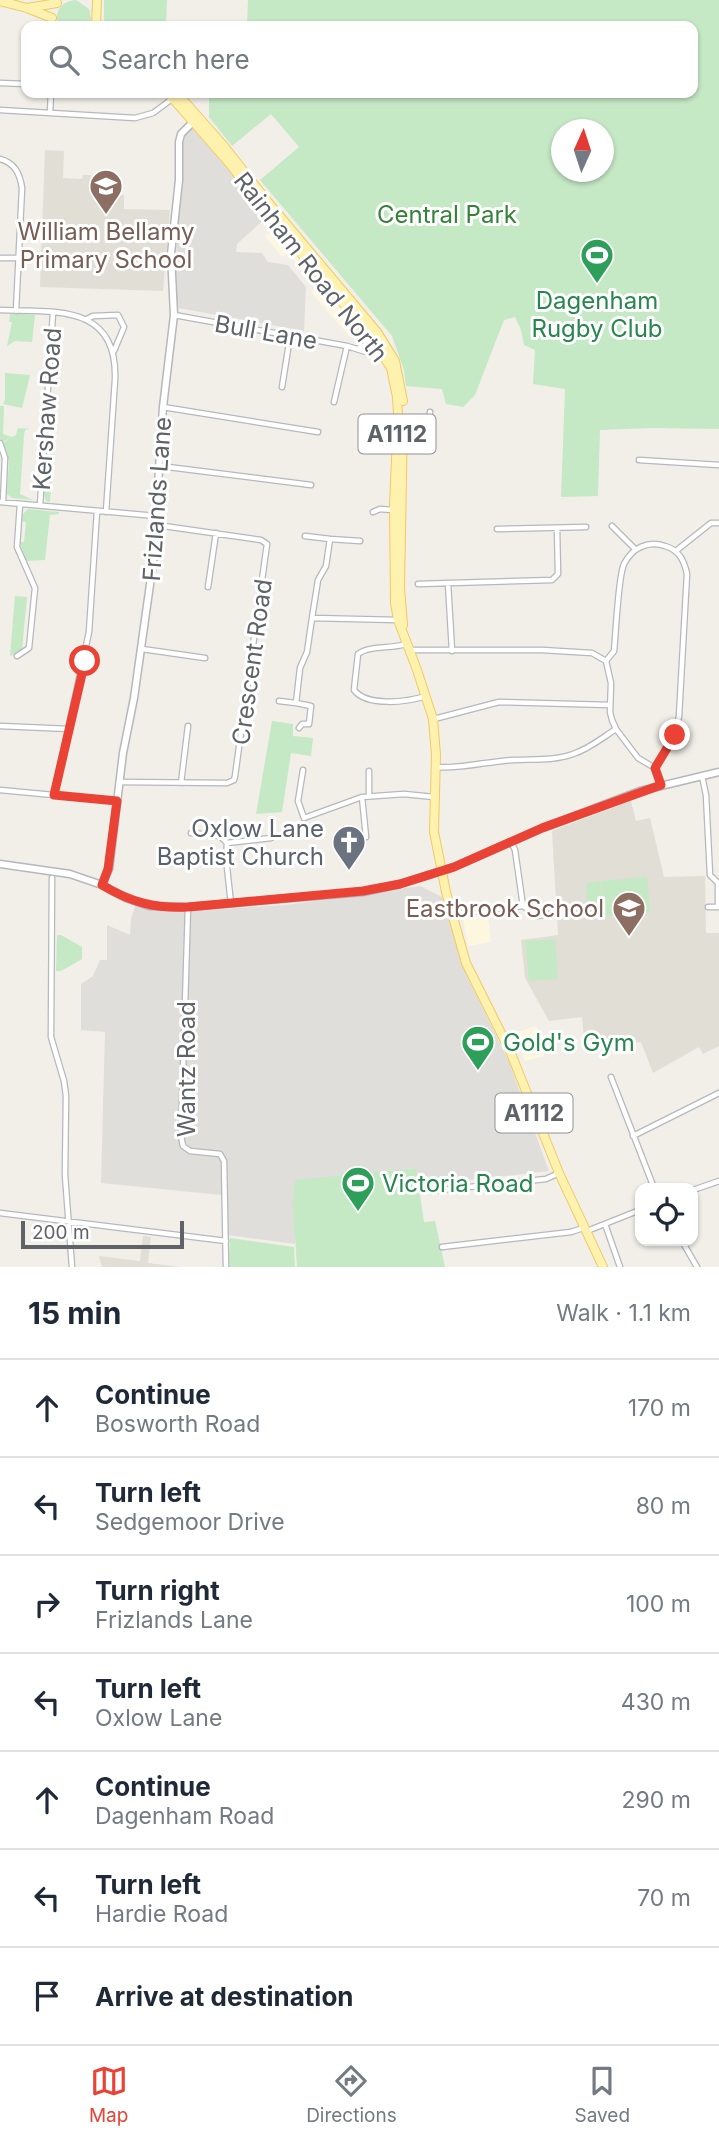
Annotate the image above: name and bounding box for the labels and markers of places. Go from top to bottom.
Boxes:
school or university icon: William Bellamy Primary School [87,167,125,216]
place label: William Bellamy Primary School [17,217,195,274]
sports icon: Dagenham Rugby Club [578,236,616,285]
place label: Dagenham Rugby Club [531,286,663,343]
place label: Oxlow Lane Baptist Church [157,814,324,871]
church icon: Oxlow Lane Baptist Church [330,823,368,872]
school or university icon: Eastbrook School [610,889,648,938]
place label: Eastbrook School [406,894,604,923]
sports icon: Gold's Gym [459,1023,497,1072]
place label: Gold's Gym [503,1028,635,1057]
sports icon: Victoria Road [339,1164,377,1213]
place label: Victoria Road [382,1169,533,1198]

